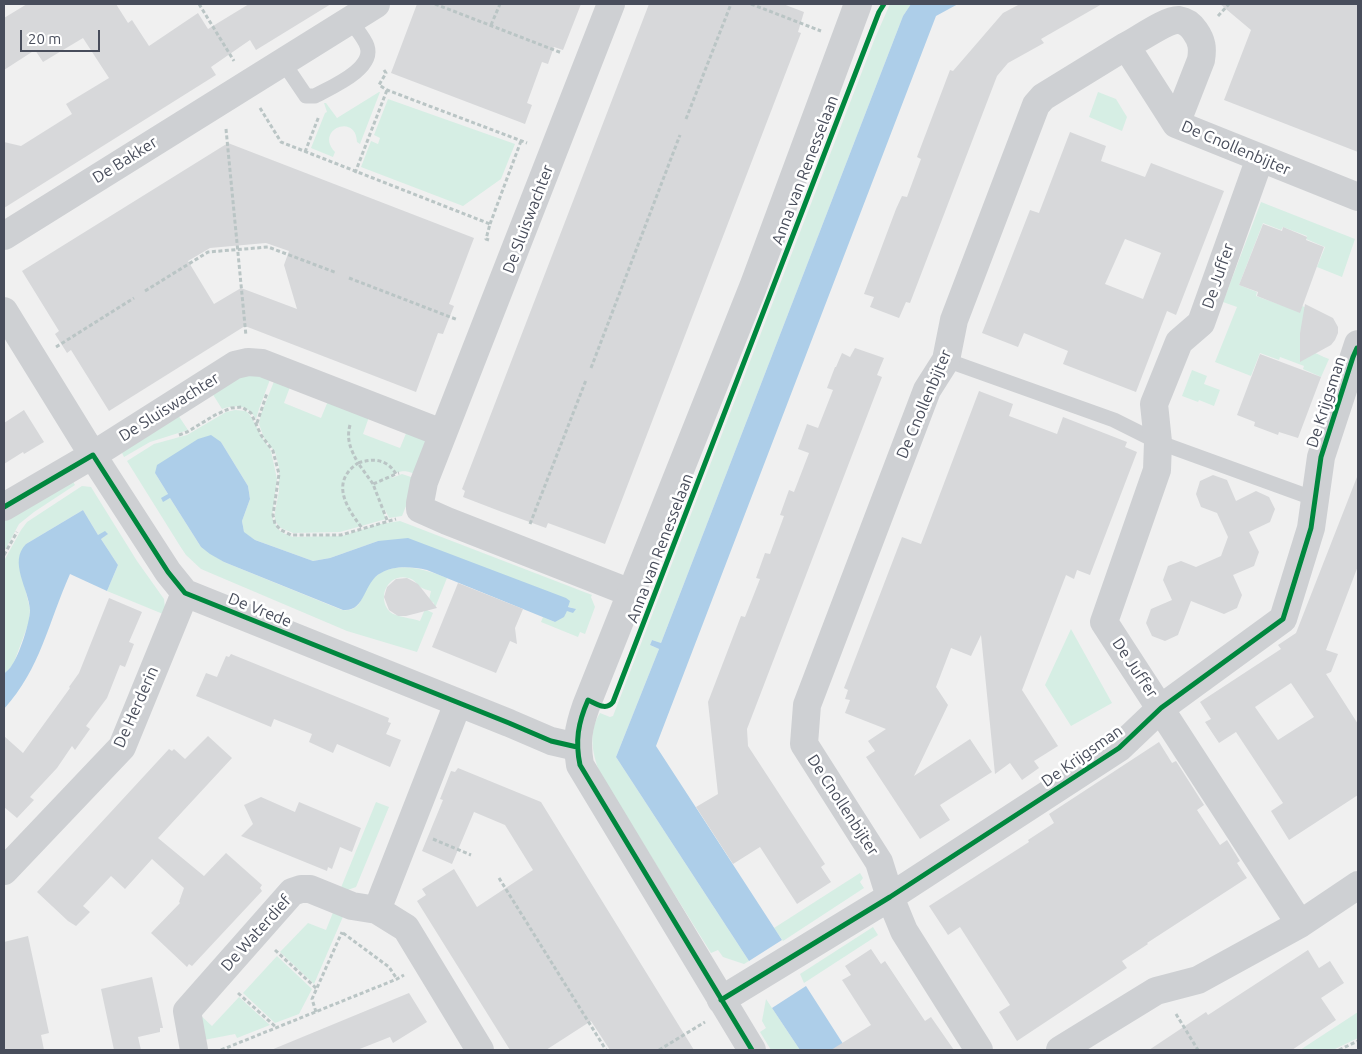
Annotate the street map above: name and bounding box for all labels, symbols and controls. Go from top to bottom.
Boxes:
scale bar [22,20,102,52]
text: 20 m [28,30,61,47]
street label: Anna van Renesselaan [768,93,842,247]
street label: De Cnollenbijter [1179,116,1293,180]
street label: De Bakker [89,133,161,187]
street label: De Sluiswachter [498,162,558,276]
street label: De Juffer [1198,241,1238,311]
street label: De Cnollenbijter [892,347,956,461]
street label: De Krijgsman [1302,354,1350,450]
street label: De Sluiswachter [115,368,223,446]
street label: Anna van Renesselaan [623,471,697,625]
street label: De Vrede [225,589,295,631]
street label: De Juffer [1108,634,1162,702]
street label: De Herderin [110,663,162,751]
street label: De Krijgsman [1038,721,1126,791]
street label: De Cnollenbijter [803,751,883,859]
street label: De Waterdief [217,891,295,975]

